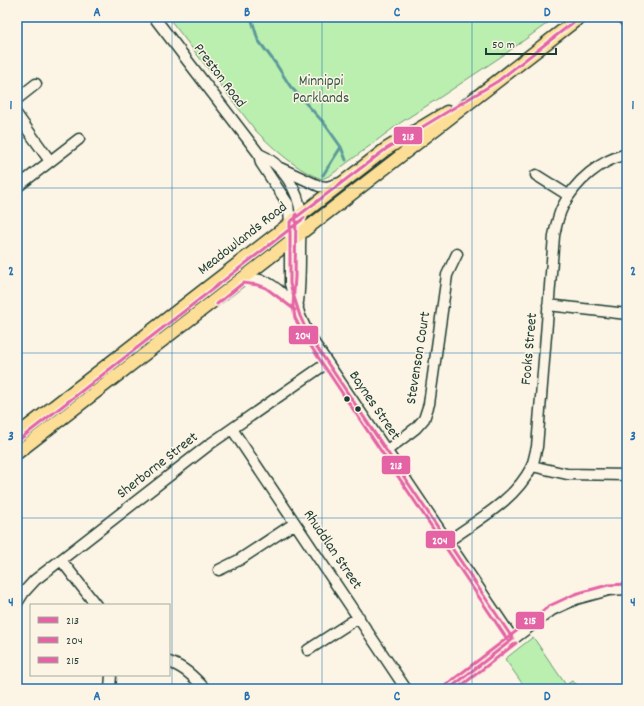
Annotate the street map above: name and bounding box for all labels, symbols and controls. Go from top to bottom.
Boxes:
text: A [93,4,101,23]
text: B [244,4,250,23]
text: C [394,4,401,23]
text: D [544,4,551,23]
scale bar [486,30,556,56]
text: 50 m [492,37,515,54]
street label: Preston Road [187,39,251,113]
park label: Minnippi Parklands [293,71,349,110]
text: 1 [10,97,13,116]
text: 1 [632,97,635,116]
line badge: 213 [393,126,423,145]
text: 213 [402,130,414,146]
street label: Meadowlands Road [194,197,292,281]
text: 2 [8,263,14,282]
text: 2 [630,263,636,282]
street label: Stevenson Court [401,310,437,406]
street label: Fooks Street [516,312,544,386]
line badge: 204 [288,325,319,345]
text: 204 [295,329,311,345]
street label: Baynes Street [343,367,406,446]
unlabelled marker [342,394,352,404]
unlabelled marker [353,404,363,414]
street label: Sherborne Street [113,427,204,505]
text: 3 [8,428,14,447]
text: 3 [630,428,636,447]
line badge: 213 [381,455,411,475]
text: 213 [390,459,402,475]
street label: Rhuddlan Street [297,506,367,595]
line badge: 204 [425,530,456,549]
text: 204 [432,534,448,550]
text: 4 [8,594,14,613]
text: 4 [630,594,636,613]
legend [30,604,170,676]
line badge: 215 [515,611,545,630]
text: 213 [66,613,79,630]
text: 215 [524,614,536,630]
text: 204 [66,633,83,650]
text: 215 [66,653,79,670]
text: A [93,688,101,706]
text: B [244,688,250,706]
text: C [394,688,401,706]
text: D [544,688,551,706]

